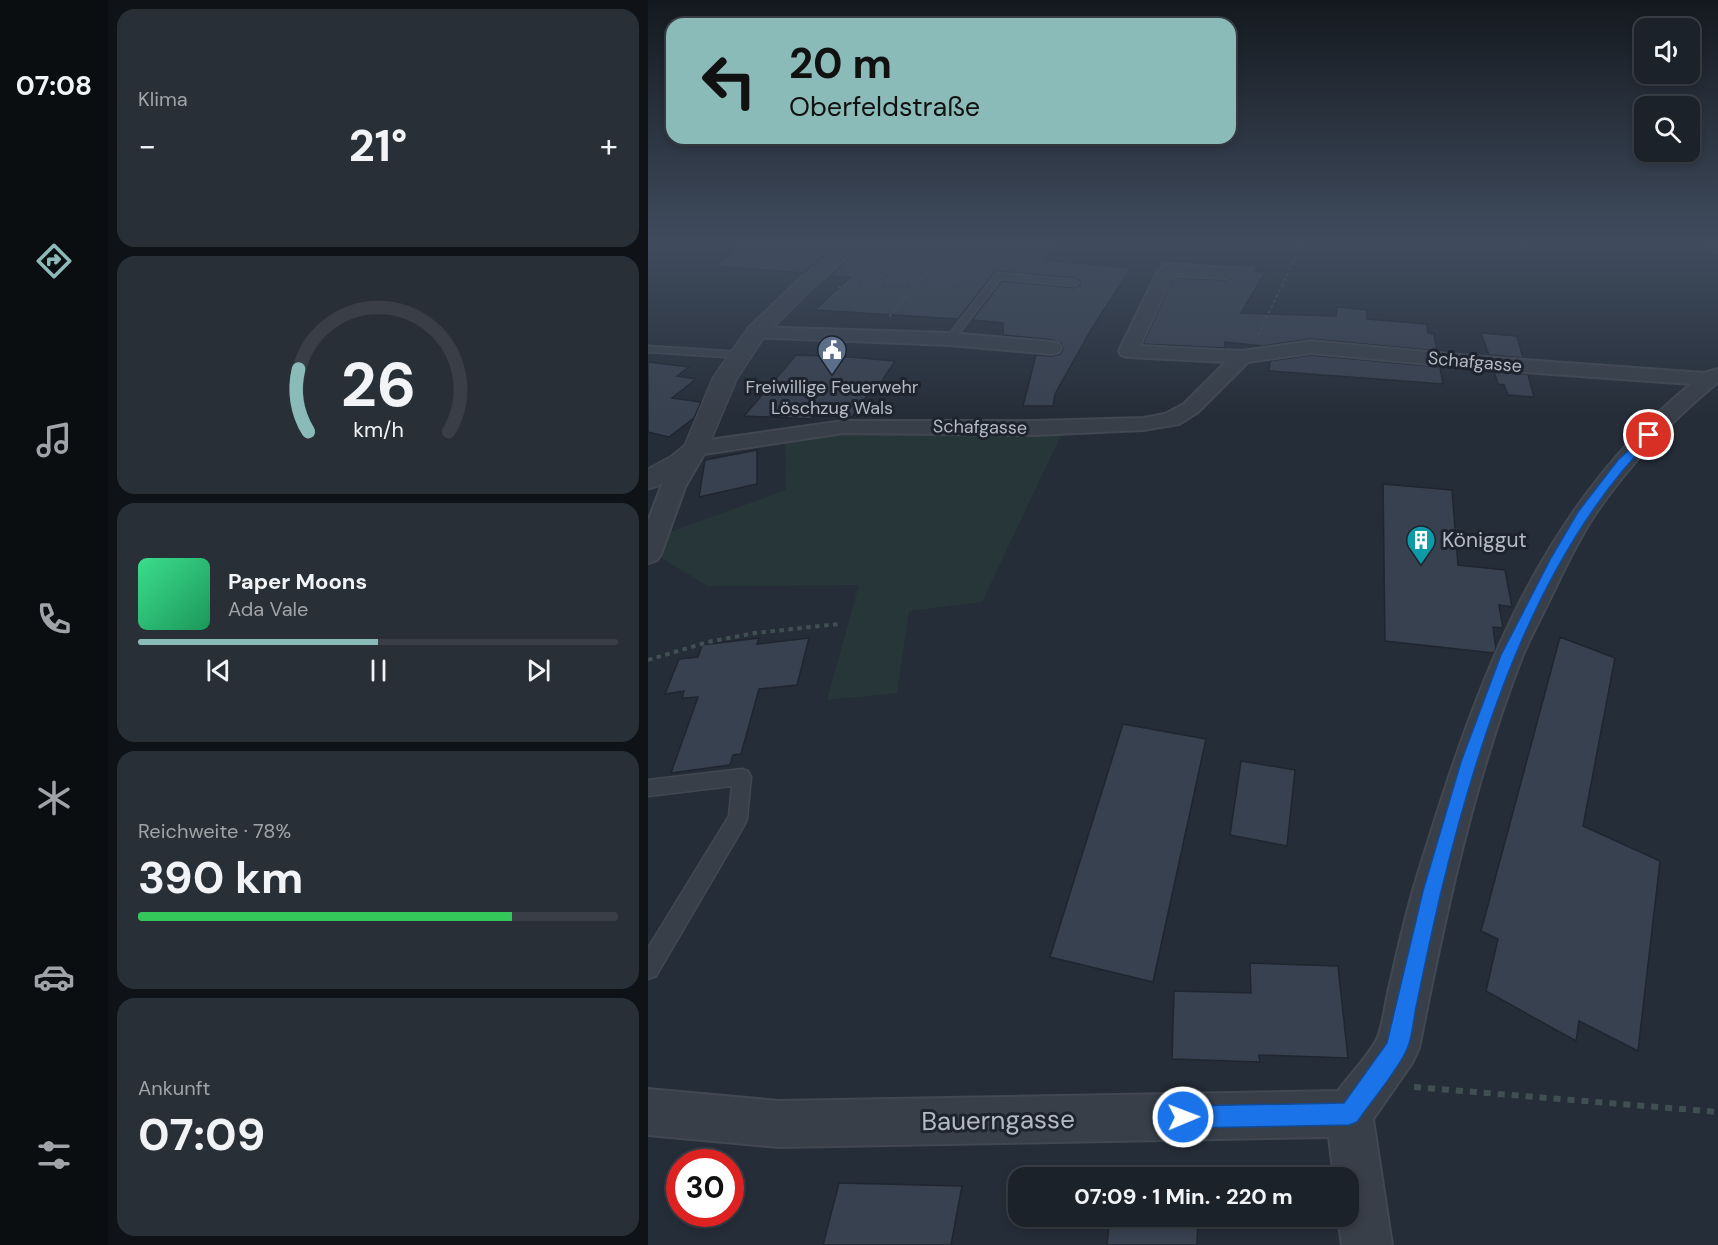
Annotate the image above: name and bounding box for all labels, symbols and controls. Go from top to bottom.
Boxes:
map controls [1634,18,1700,162]
button: sound [1634,18,1700,84]
text: 20 m [789,36,892,91]
icon: left [690,42,768,120]
text: 07:08 [16,68,92,103]
text: Klima [138,86,188,112]
text: Oberfeldstraße [789,89,980,124]
button: search [1634,96,1700,162]
text: 21° [349,116,407,175]
text: − [138,124,156,167]
text: + [600,124,618,167]
icon: directions [33,240,75,282]
public building icon: Freiwillige Feuerwehr Löschzug Wals [816,334,848,376]
text: 26 [340,344,416,425]
street label: Schafgasse [1427,346,1523,378]
place label: Freiwillige Feuerwehr Löschzug Wals [746,375,919,420]
pin [1623,409,1674,460]
street label: Schafgasse [933,414,1027,440]
text: km/h [353,417,403,445]
icon: arrive [1632,418,1665,451]
icon: music [33,419,75,461]
building icon: Königgut [1405,524,1437,566]
place label: Königgut [1442,526,1527,554]
text: Paper Moons [228,567,367,596]
text: Ada Vale [228,596,308,622]
icon: phone [33,598,75,640]
icon: previous [202,654,235,687]
icon: pause [362,654,395,687]
icon: next [522,654,555,687]
icon: climate [33,777,75,819]
text: Reichweite · 78% [138,818,291,844]
text: 390 km [138,848,303,907]
icon: car [33,956,75,998]
text: Ankunft [138,1075,210,1101]
position arrow [1151,1085,1215,1149]
street label: Bauerngasse [921,1102,1075,1138]
text: 07:09 [138,1105,265,1164]
icon: filters [33,1134,75,1176]
speed limit sign: 30 [666,1149,744,1227]
text: 07:09 · 1 Min. · 220 m [1074,1182,1293,1211]

